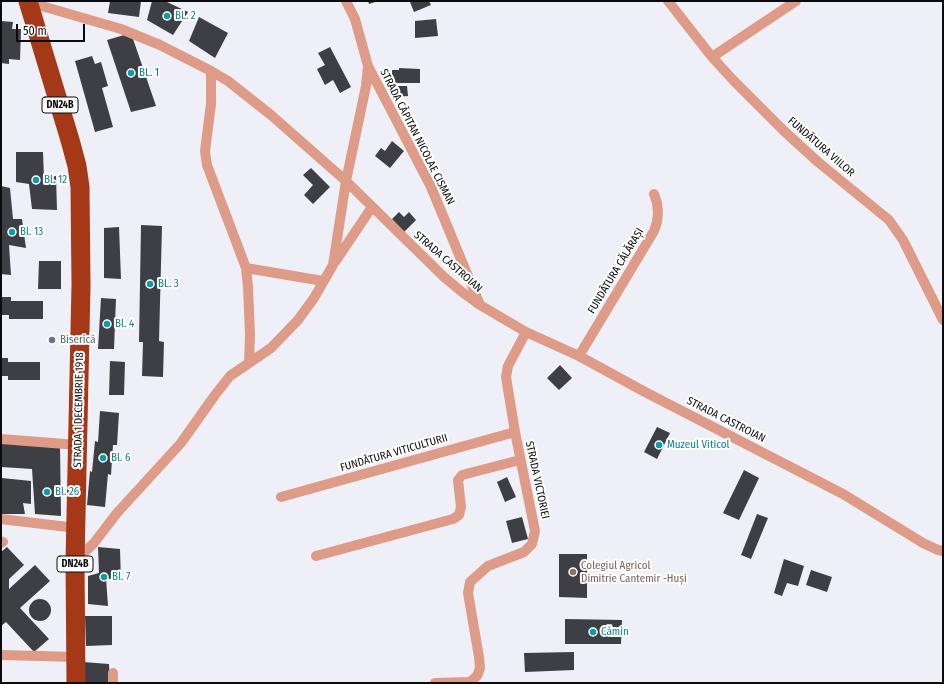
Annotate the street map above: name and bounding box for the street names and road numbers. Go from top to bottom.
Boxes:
street label: STRADA CĂPITAN NICOLAE CISMAN [377,67,457,207]
road number: DN24B [42,97,78,113]
street label: FUNDĂTURA VIILOR [785,114,857,180]
street label: FUNDĂTURA CĂLĂRAȘI [585,226,647,316]
street label: STRADA CASTROIAN [411,229,485,295]
street label: STRADA 1 DECEMBRIE 1918 [71,352,87,468]
street label: STRADA CASTROIAN [684,394,768,446]
street label: FUNDĂTURA VITICULTURII [339,431,449,475]
street label: STRADA VICTORIEI [522,440,552,520]
road number: DN24B [57,556,93,572]

